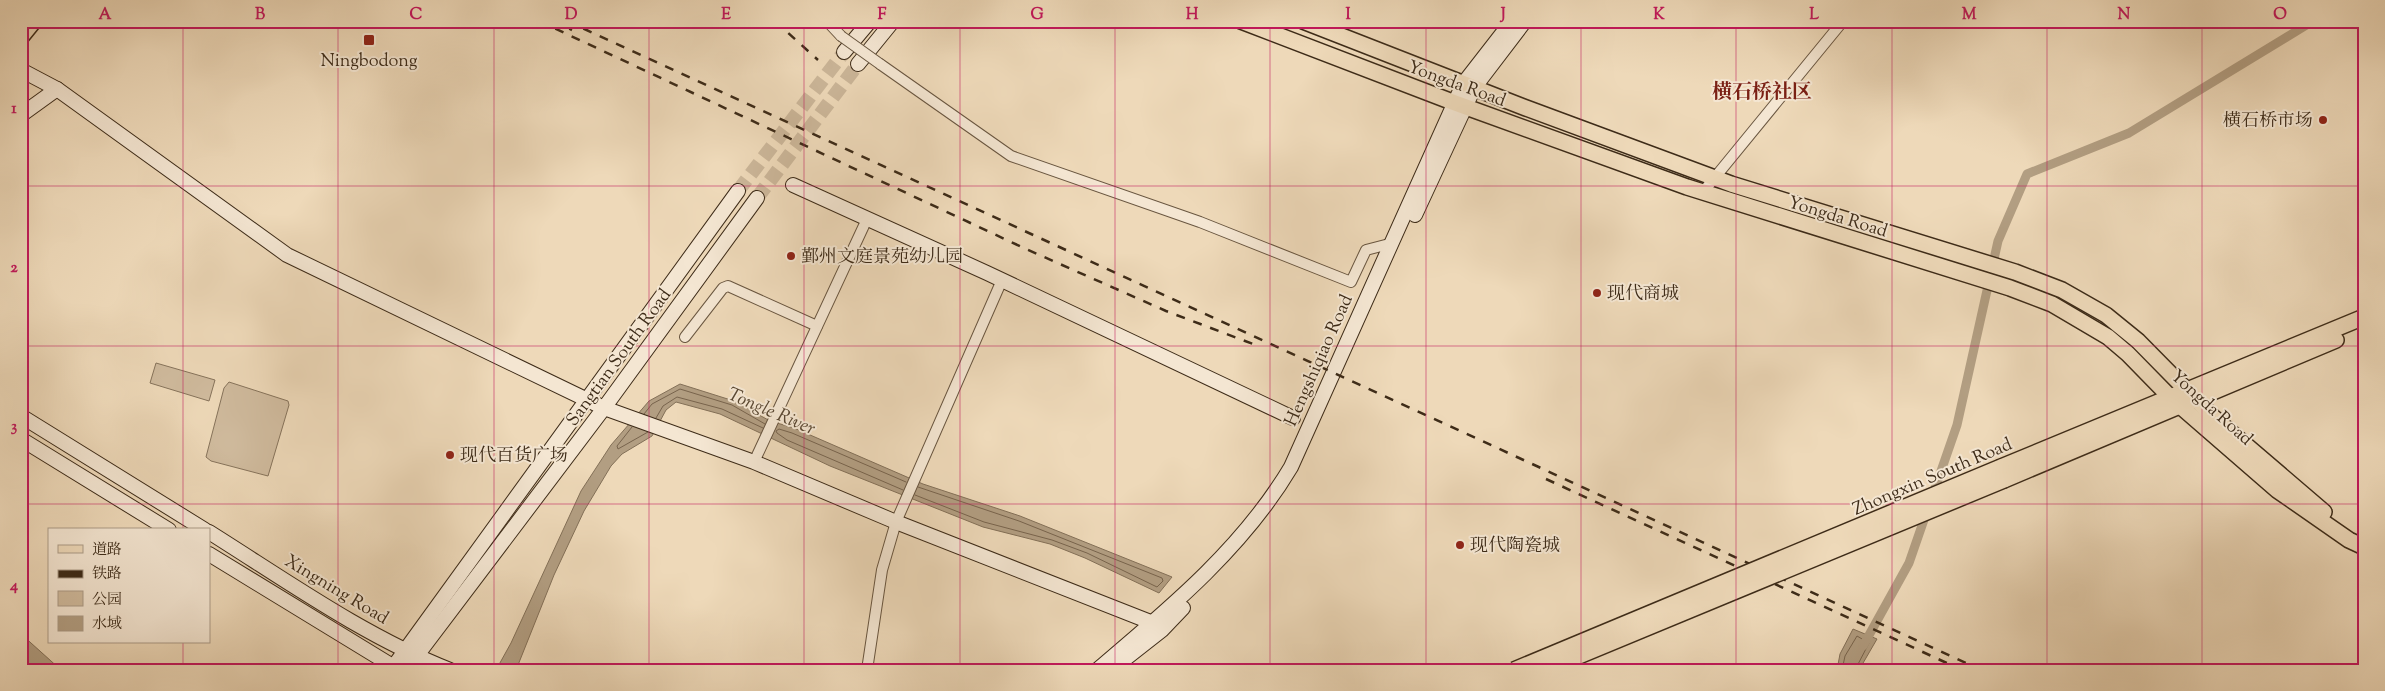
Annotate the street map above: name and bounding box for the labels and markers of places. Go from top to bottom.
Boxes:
marker: Ningbodong [362,33,376,47]
place label: Ningbodong [320,49,418,75]
place label: 横石桥市场 [2223,109,2313,135]
marker: 横石桥市场 [2317,114,2329,126]
place label: 鄞州文庭景苑幼儿园 [801,245,963,271]
marker: 鄞州文庭景苑幼儿园 [785,250,797,262]
place label: 现代商城 [1607,282,1679,308]
marker: 现代商城 [1591,287,1603,299]
place label: 现代百货广场 [460,444,568,470]
marker: 现代百货广场 [444,449,456,461]
place label: 现代陶瓷城 [1470,534,1560,560]
marker: 现代陶瓷城 [1454,539,1466,551]

